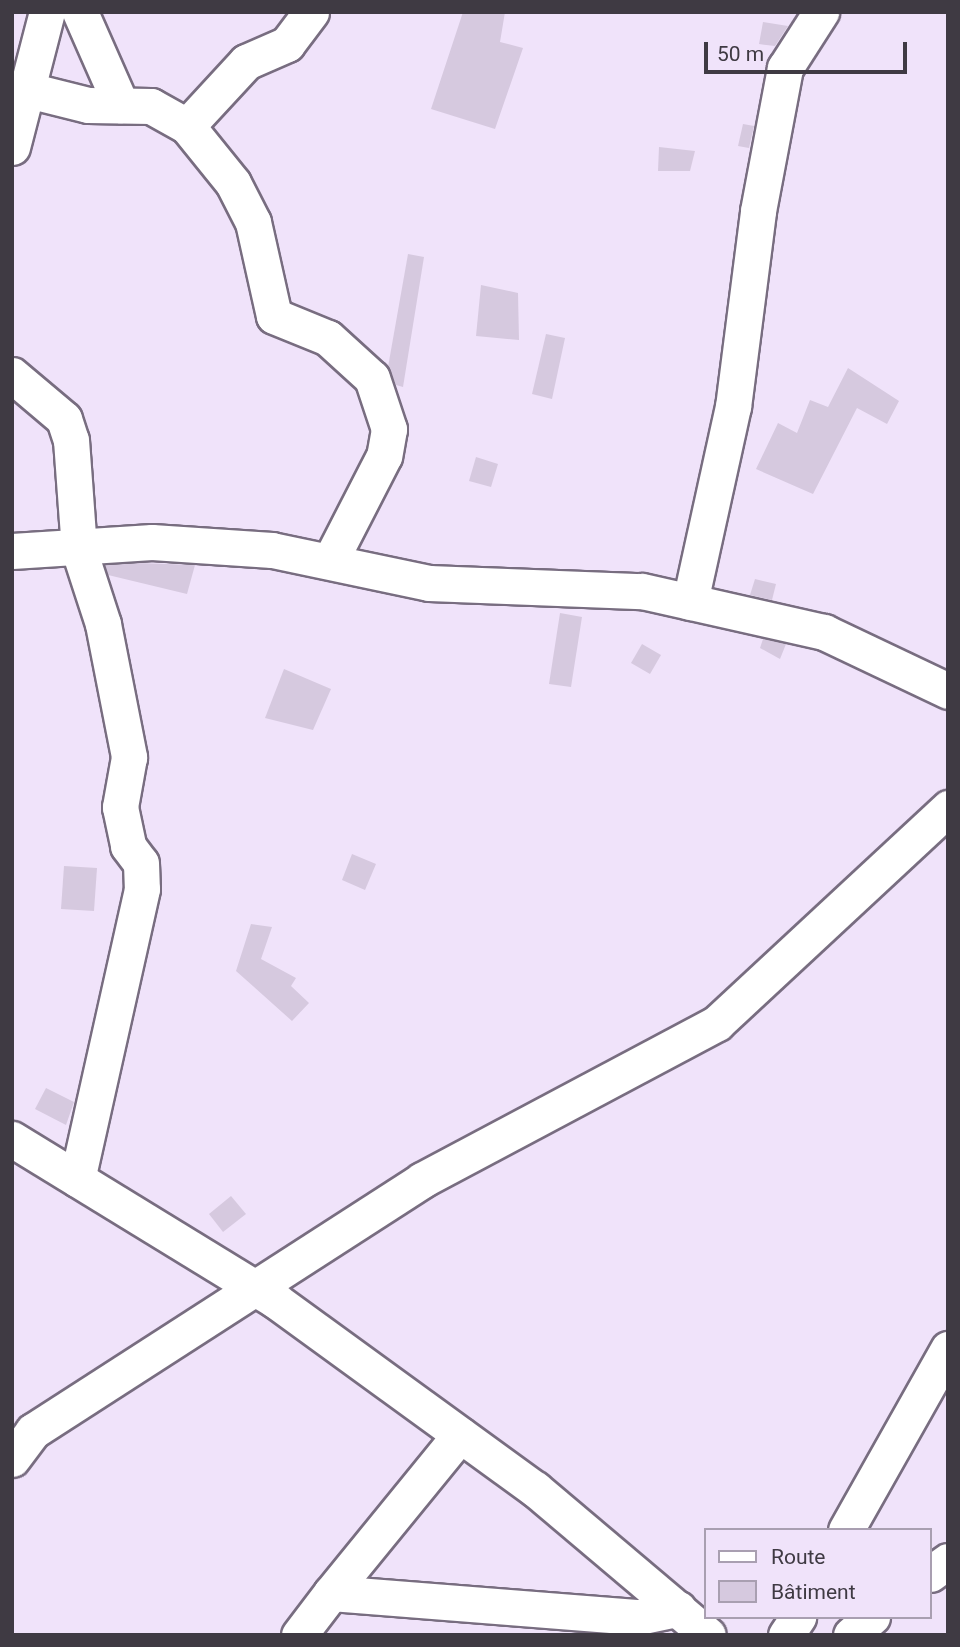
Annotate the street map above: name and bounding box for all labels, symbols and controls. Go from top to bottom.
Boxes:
scale bar [708,28,911,72]
text: 50 m [717,42,764,66]
legend [704,1528,932,1619]
text: Route [771,1545,826,1569]
text: Bâtiment [771,1580,856,1604]

